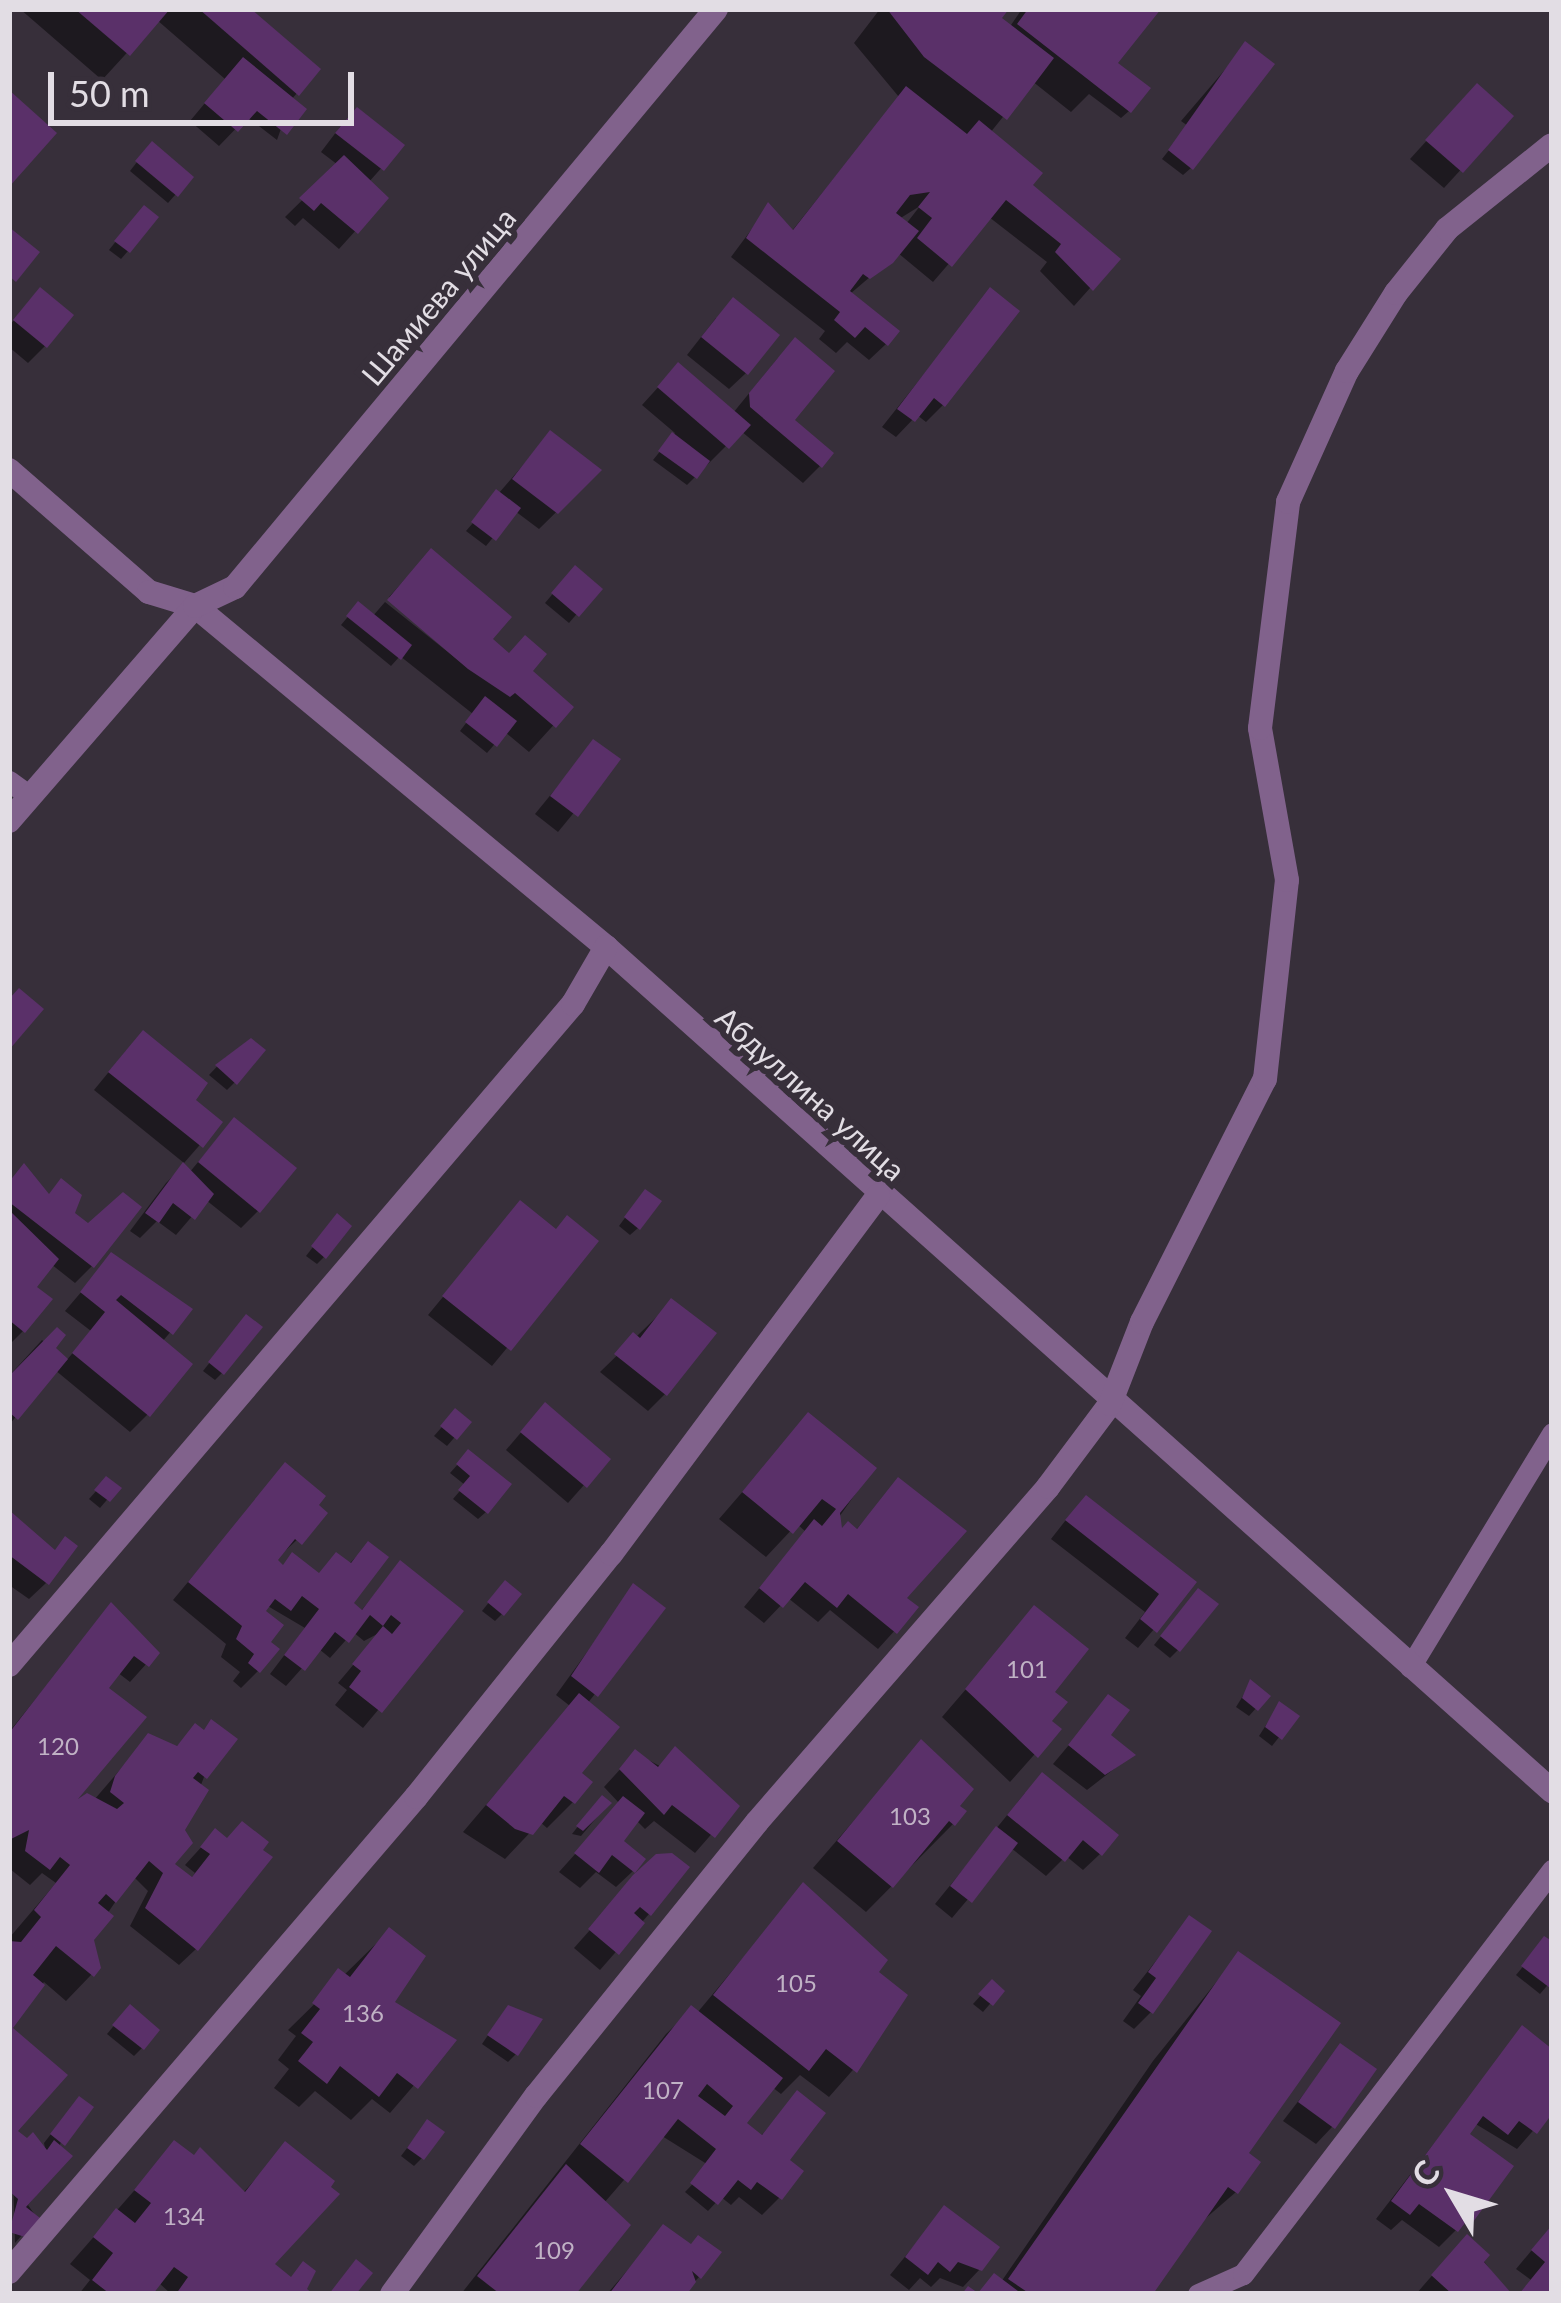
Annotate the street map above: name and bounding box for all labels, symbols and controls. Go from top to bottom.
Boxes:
scale bar [54,48,360,122]
text: 50 m [69,71,150,115]
street label: Шамиева улица [353,200,523,392]
street label: Абдуллина улица [709,999,913,1187]
house number: 101 [1006,1655,1048,1683]
house number: 120 [37,1732,79,1760]
house number: 103 [889,1802,931,1830]
house number: 105 [775,1969,817,1997]
house number: 136 [342,1999,384,2027]
house number: 107 [642,2076,684,2104]
north arrow [1393,2135,1513,2255]
text: С [1402,2152,1447,2194]
house number: 134 [163,2202,205,2230]
house number: 109 [533,2236,575,2264]

